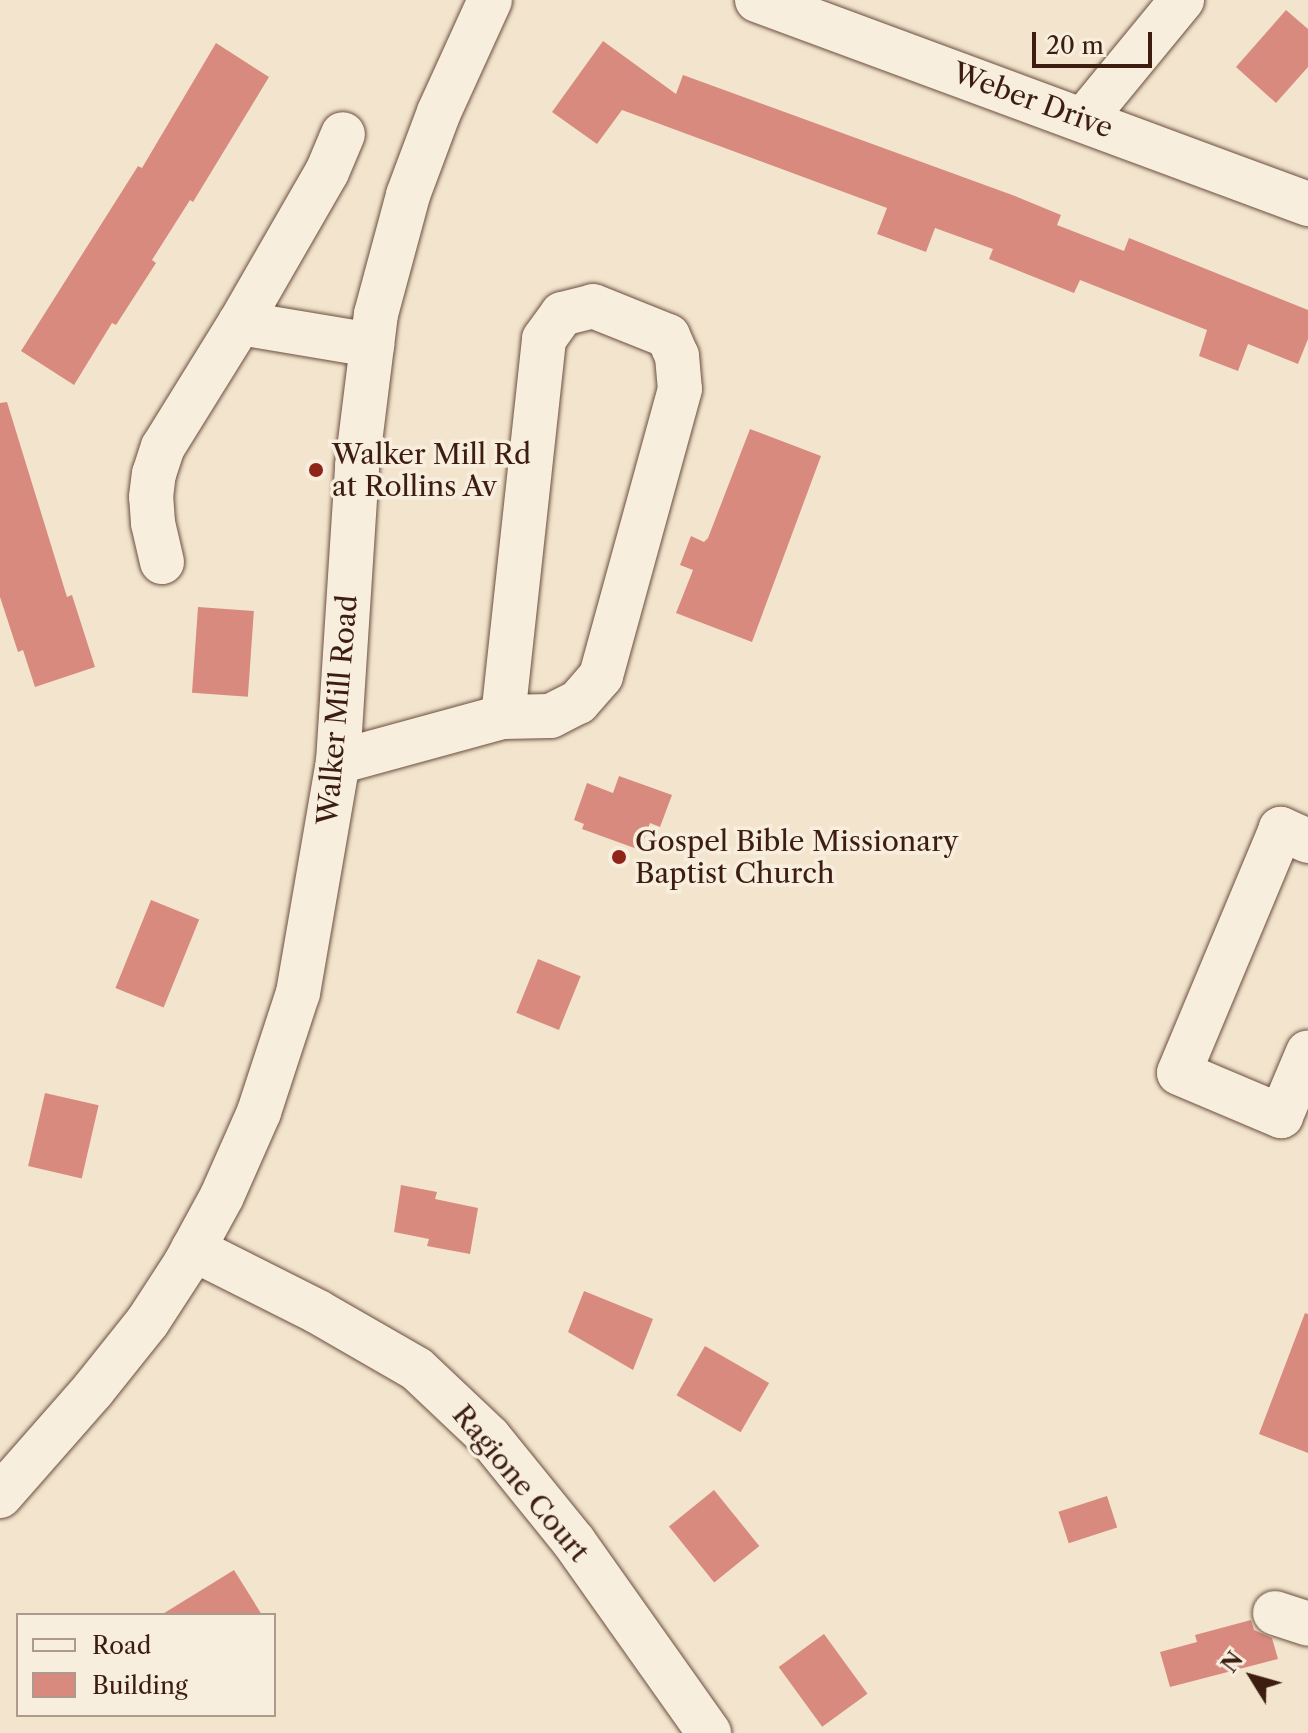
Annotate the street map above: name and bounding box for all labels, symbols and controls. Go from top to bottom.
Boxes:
scale bar [1036,16,1156,66]
text: 20 m [1046,31,1104,60]
street label: Weber Drive [948,55,1118,145]
place label: Walker Mill Rd at Rollins Av [332,437,532,503]
marker: Walker Mill Rd at Rollins Av [307,461,325,479]
street label: Walker Mill Road [310,593,364,827]
place label: Gospel Bible Missionary Baptist Church [635,824,959,890]
marker: Gospel Bible Missionary Baptist Church [610,848,628,866]
street label: Ragione Court [446,1398,596,1568]
legend [16,1613,276,1717]
text: Road [92,1631,151,1660]
north arrow [1212,1637,1292,1717]
text: N [1216,1646,1249,1678]
text: Building [92,1671,188,1700]

